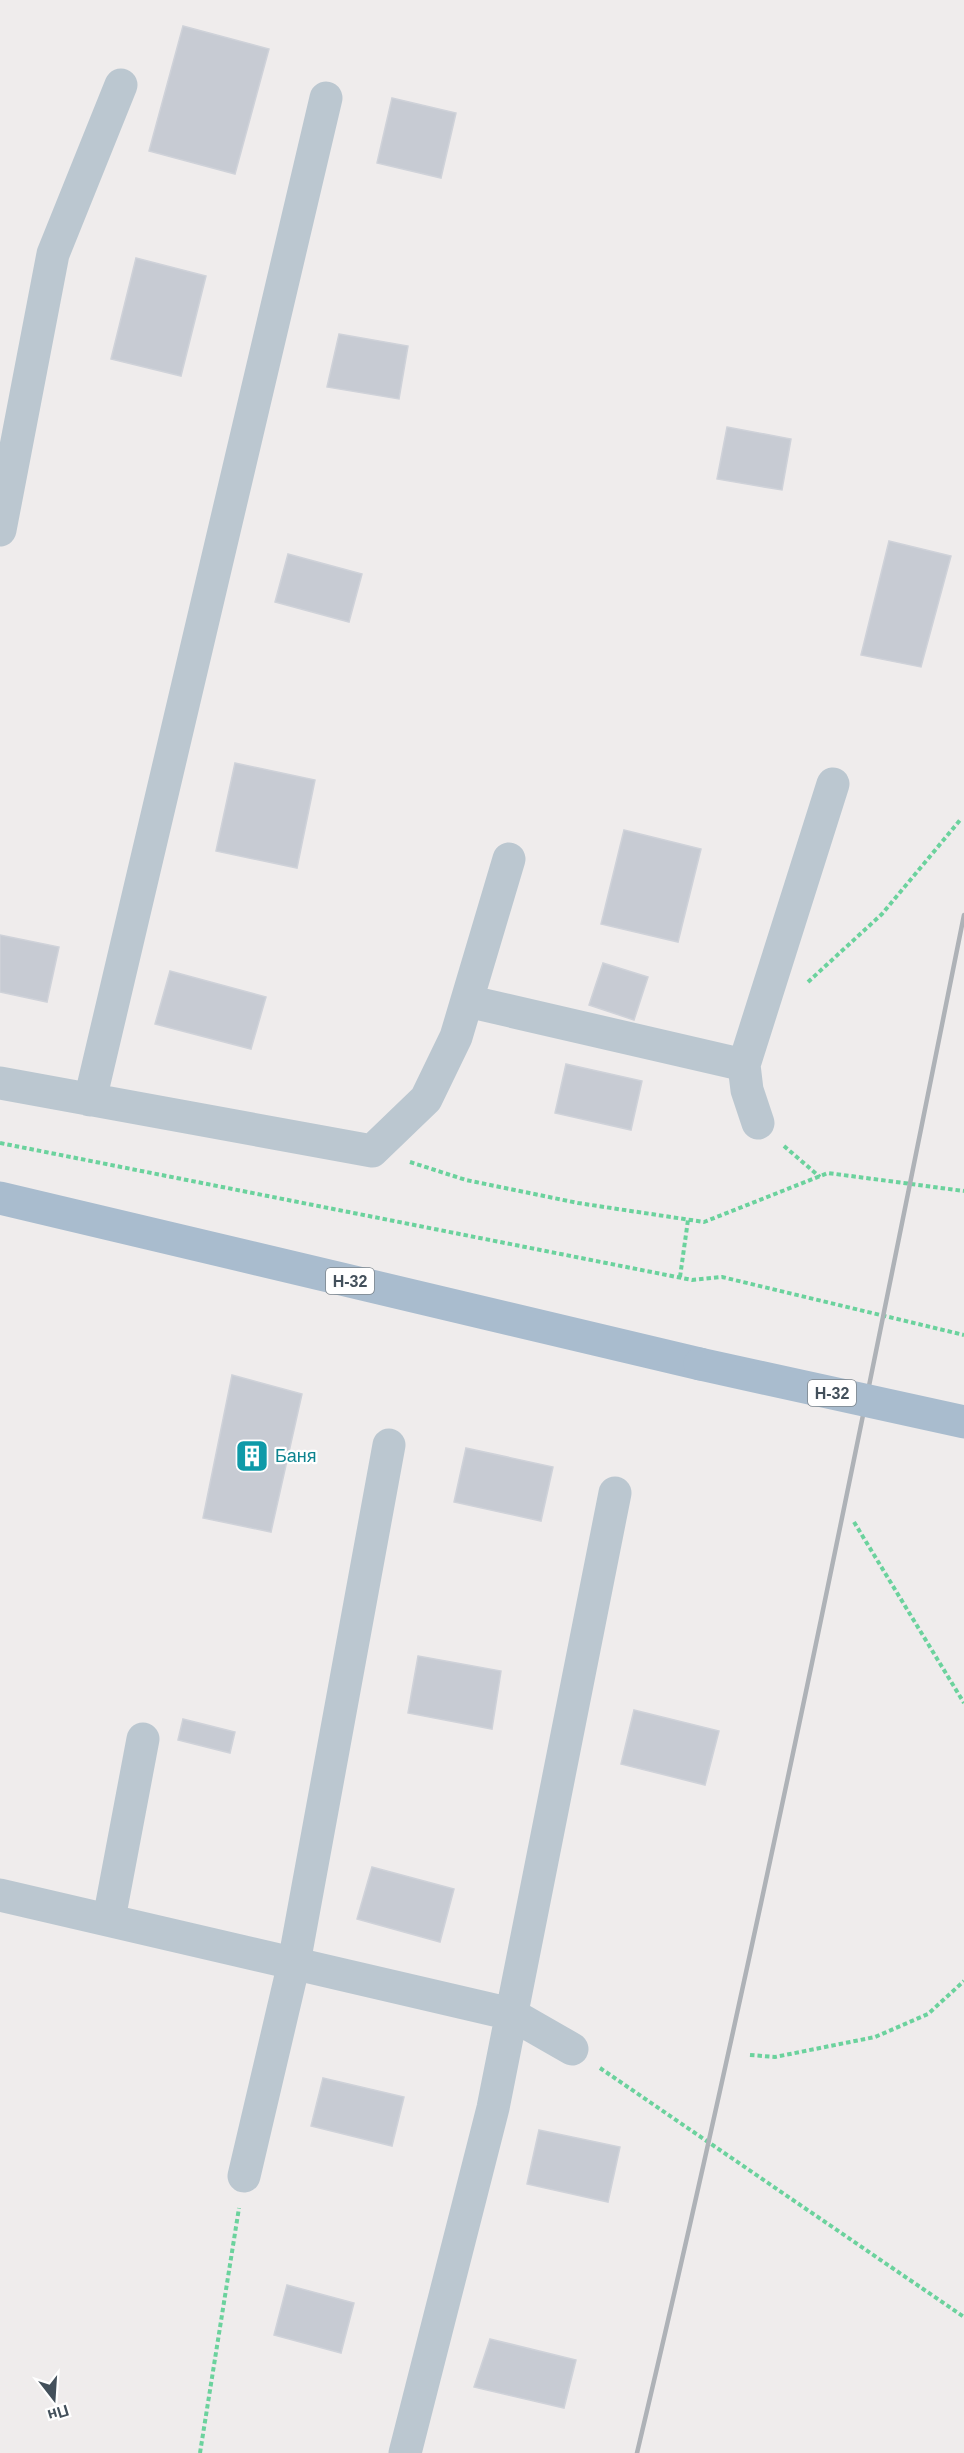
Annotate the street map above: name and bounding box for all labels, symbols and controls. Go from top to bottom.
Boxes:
road number: Н-32 [326,1268,374,1294]
road number: Н-32 [808,1380,856,1406]
building icon: Баня [234,1438,270,1474]
place label: Баня [275,1446,317,1466]
north arrow [24,2369,84,2429]
text: Пн [46,2402,71,2424]

